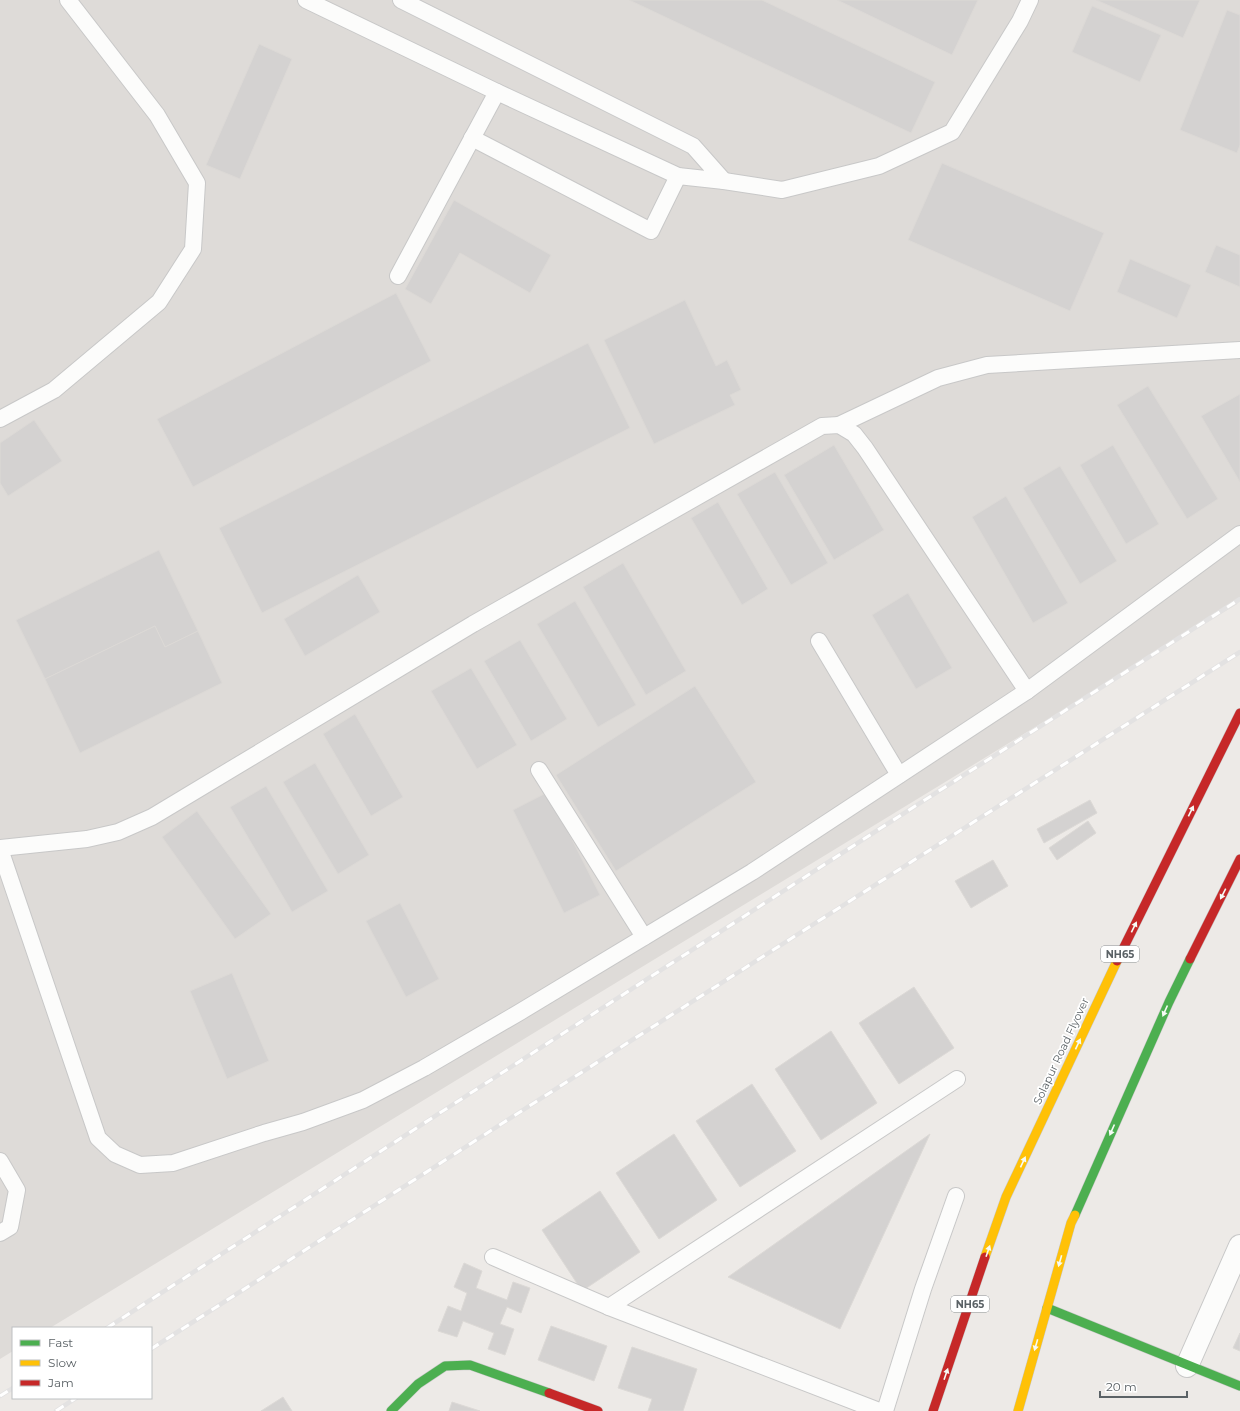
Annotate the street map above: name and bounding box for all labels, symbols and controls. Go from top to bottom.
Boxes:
one-way arrow [1188,805,1195,816]
one-way arrow [1219,888,1226,900]
one-way arrow [1131,921,1137,933]
road number: NH65 [1101,946,1139,962]
street label: Solapur Road Flyover [1030,995,1092,1107]
one-way arrow [1162,1005,1168,1016]
one-way arrow [1075,1039,1081,1050]
one-way arrow [1109,1124,1115,1136]
one-way arrow [1019,1156,1026,1168]
one-way arrow [985,1245,991,1257]
one-way arrow [1057,1255,1063,1267]
road number: NH65 [951,1296,989,1312]
legend [12,1327,152,1399]
text: Fast [48,1335,73,1350]
one-way arrow [1033,1340,1039,1352]
text: Slow [48,1355,77,1370]
one-way arrow [943,1368,949,1380]
scale bar [1100,1373,1187,1399]
text: Jam [47,1375,74,1390]
text: 20 m [1106,1379,1137,1394]

